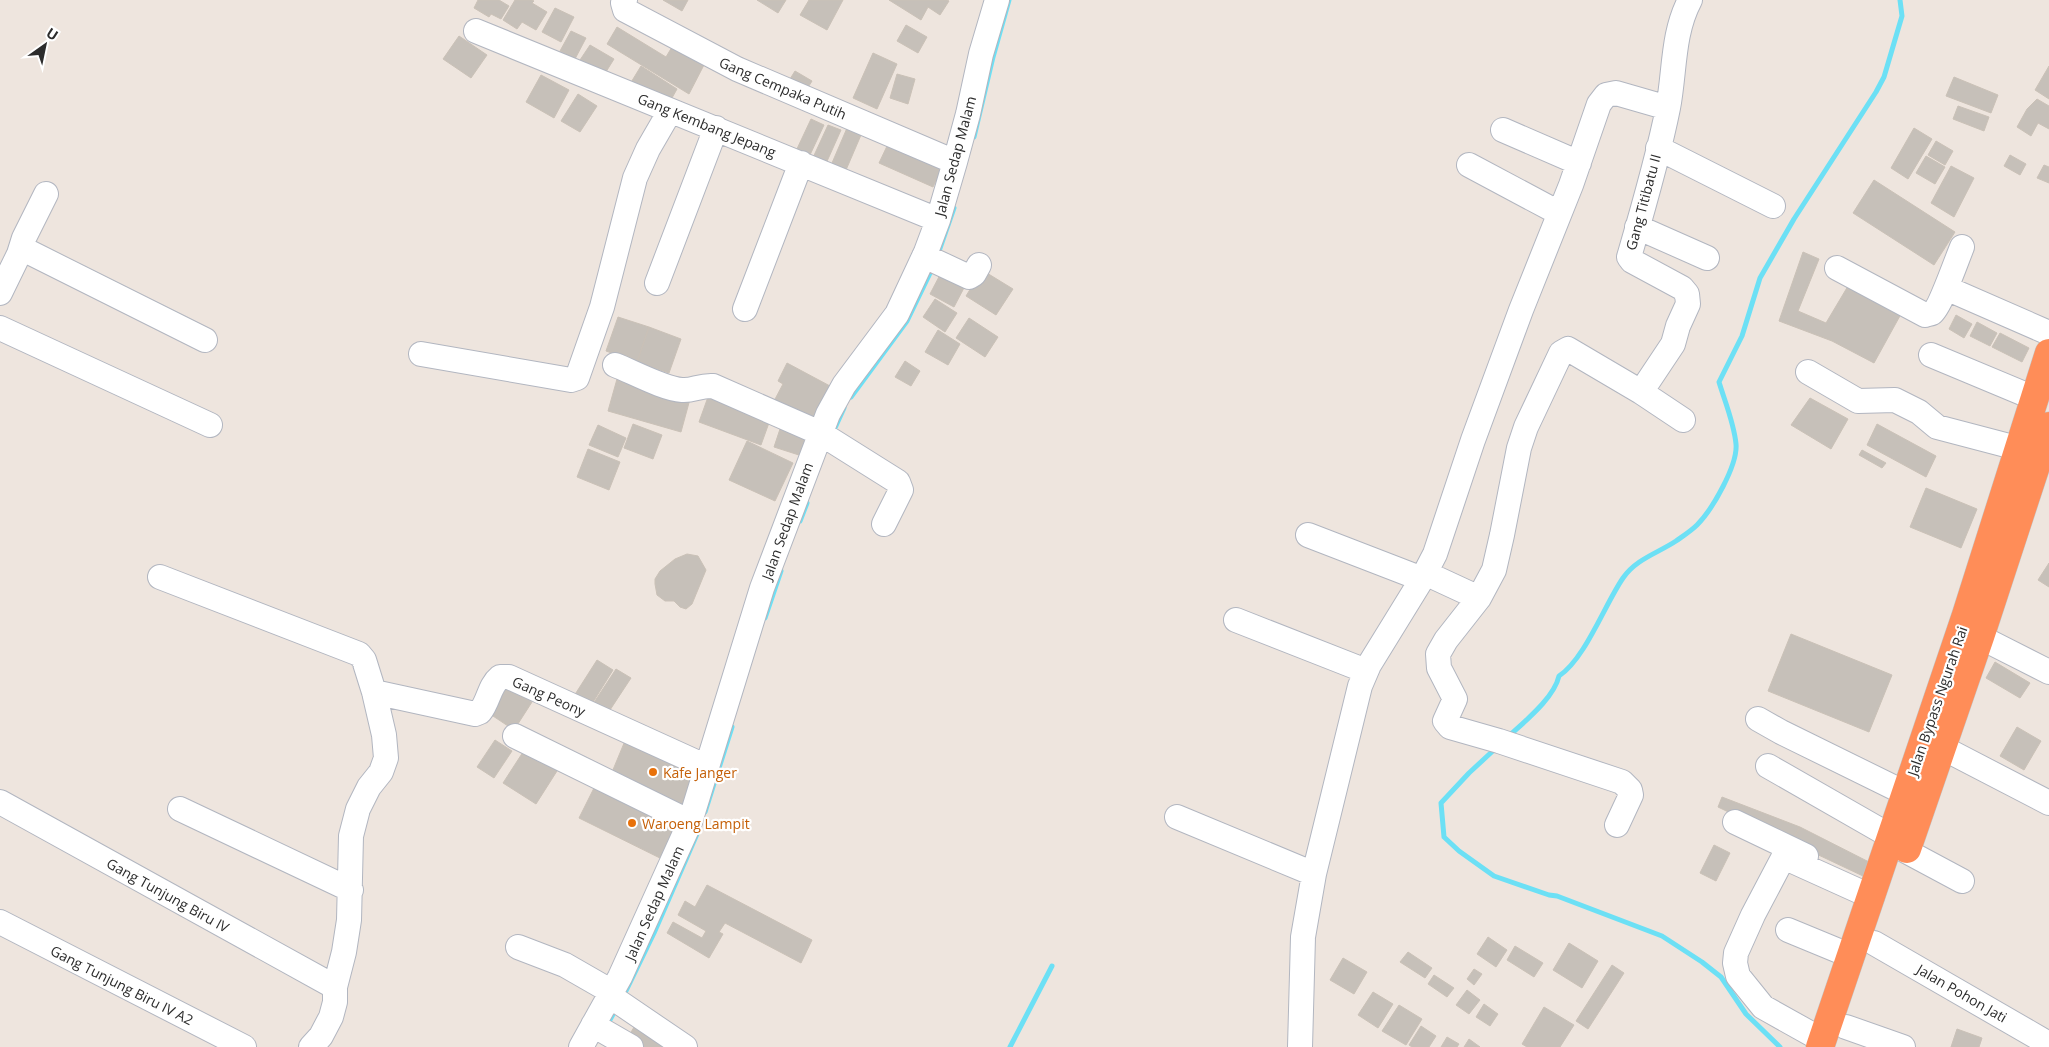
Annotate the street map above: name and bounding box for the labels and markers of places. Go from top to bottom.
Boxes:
place label: Kafe Janger [663,763,737,782]
marker: Kafe Janger [647,766,659,778]
place label: Waroeng Lampit [642,814,750,833]
marker: Waroeng Lampit [626,817,638,829]

